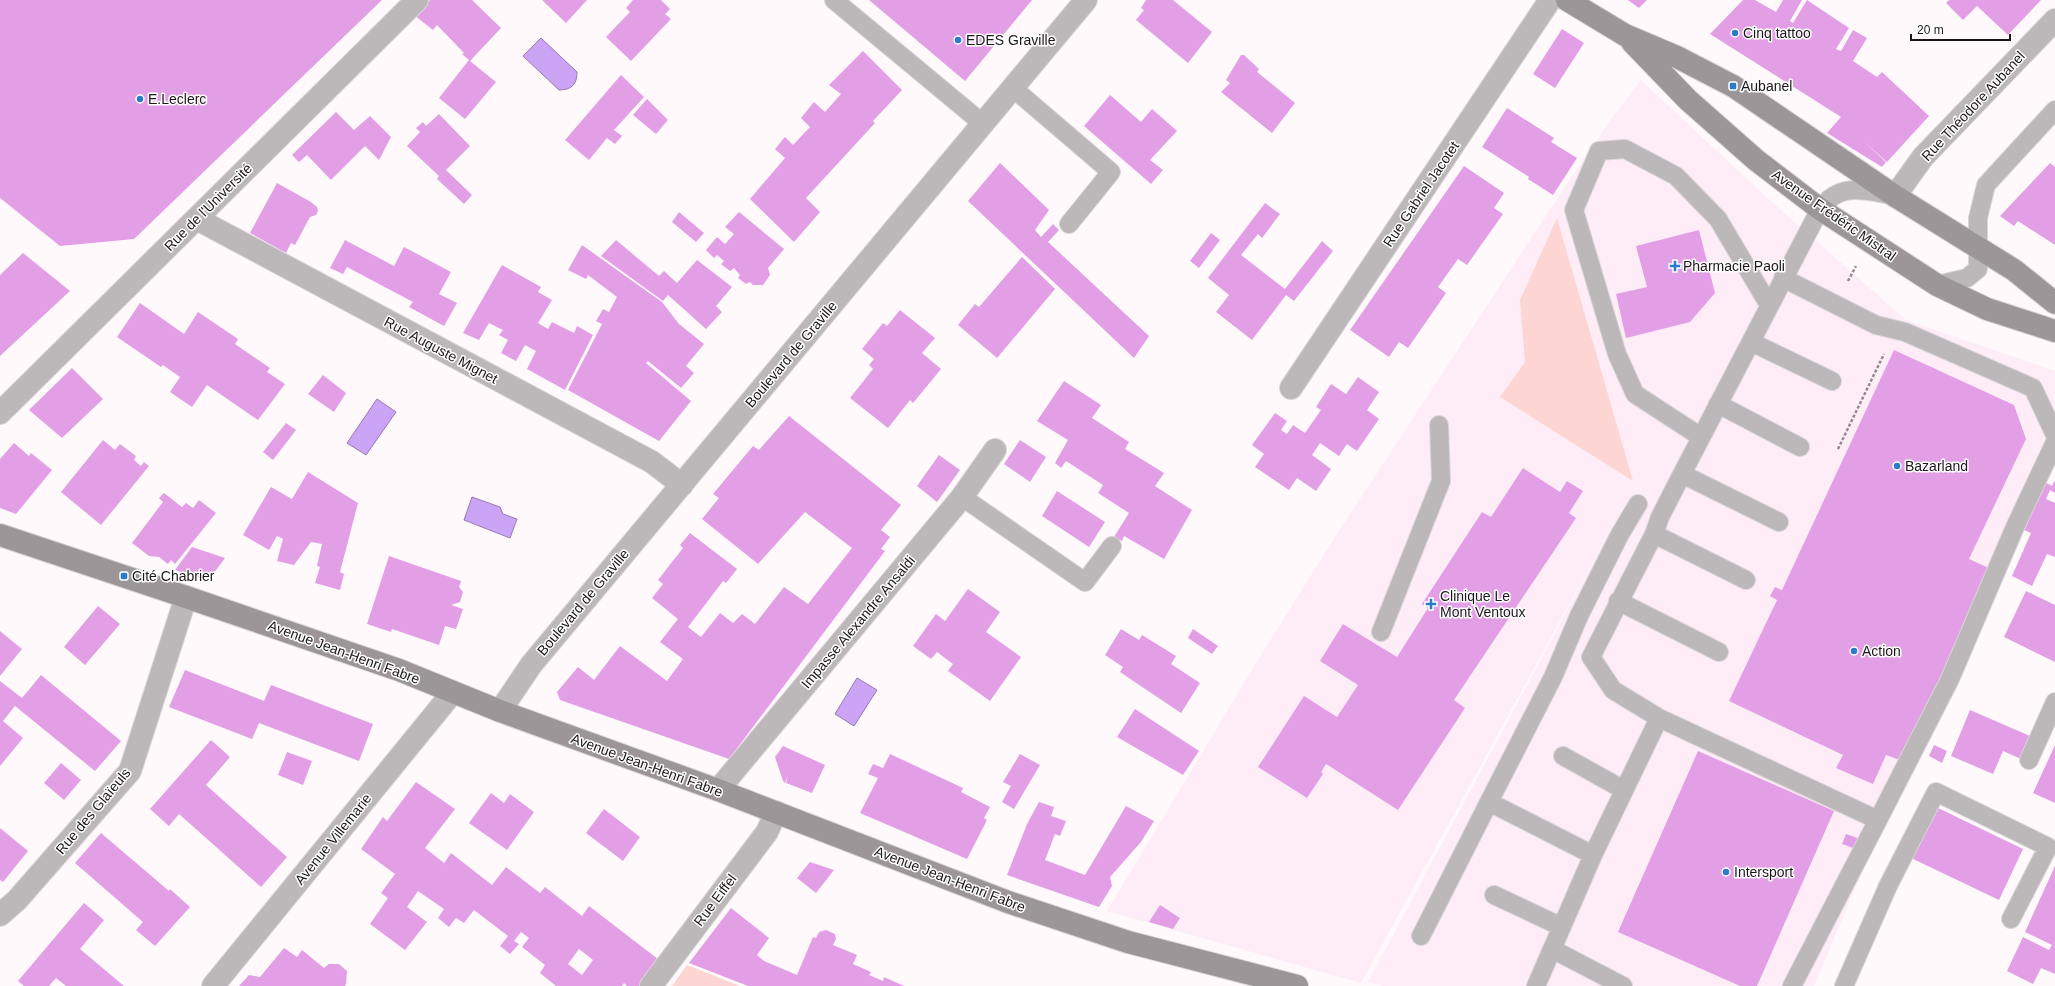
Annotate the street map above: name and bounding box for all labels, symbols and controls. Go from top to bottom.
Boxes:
scale bar [1911,16,2010,42]
text: 20 m [1917,23,1944,37]
place label: Cinq tattoo [1743,25,1811,41]
marker: Cinq tattoo [1730,28,1740,38]
place label: EDES Graville [966,32,1056,48]
marker: EDES Graville [953,35,963,45]
street label: Rue Théodore Aubanel [1918,48,2028,164]
place label: Aubanel [1741,78,1792,94]
marker: Aubanel [1728,81,1738,91]
place label: E.Leclerc [148,91,206,107]
marker: E.Leclerc [135,94,145,104]
street label: Rue Gabriel Jacotet [1380,138,1462,250]
street label: Rue de l'Université [161,160,255,254]
street label: Avenue Frédéric Mistral [1769,166,1899,264]
place label: Pharmacie Paoli [1683,258,1785,274]
marker: Pharmacie Paoli [1670,261,1680,271]
street label: Boulevard de Graville [742,297,840,410]
street label: Rue Auguste Mignet [382,313,501,387]
place label: Bazarland [1905,458,1968,474]
marker: Bazarland [1892,461,1902,471]
street label: Boulevard de Graville [534,545,632,658]
street label: Impasse Alexandre Ansaldi [798,552,918,692]
place label: Cité Chabrier [132,568,215,584]
marker: Cité Chabrier [119,571,129,581]
place label: Clinique Le Mont Ventoux [1440,588,1526,620]
marker: Clinique Le Mont Ventoux [1425,598,1437,610]
street label: Avenue Jean-Henri Fabre [266,617,422,687]
place label: Action [1862,643,1901,659]
marker: Action [1849,646,1859,656]
street label: Avenue Jean-Henri Fabre [569,730,725,800]
street label: Rue des Glaïeuls [52,765,134,857]
street label: Avenue Villemarie [291,790,375,888]
street label: Avenue Jean-Henri Fabre [872,843,1028,915]
place label: Intersport [1734,864,1793,880]
marker: Intersport [1721,867,1731,877]
street label: Rue Eiffel [690,871,740,929]

